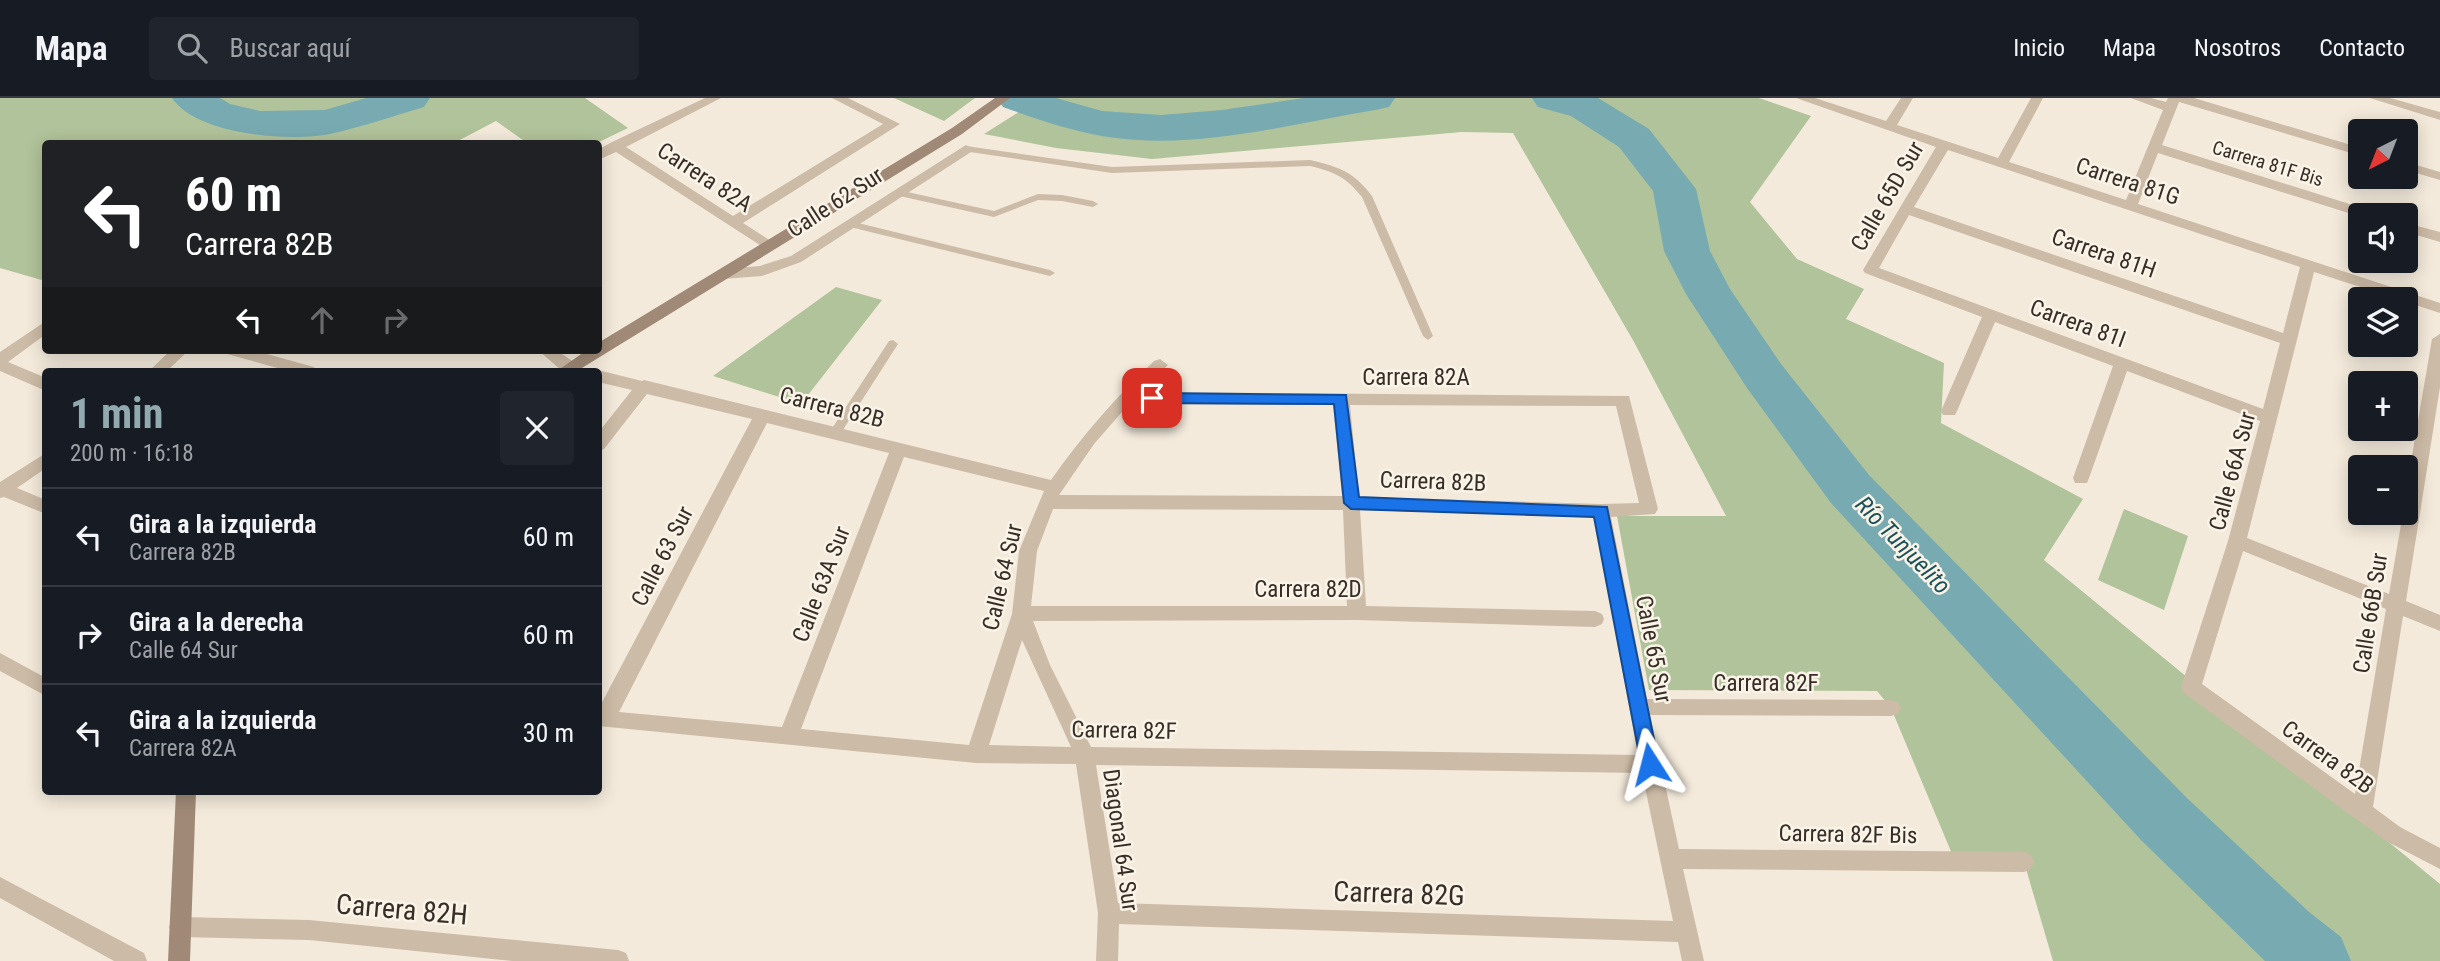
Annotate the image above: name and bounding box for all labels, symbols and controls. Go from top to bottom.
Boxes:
search box [149,17,639,80]
text: Mapa [35,29,107,68]
icon: search [173,29,211,67]
text: Buscar aquí [229,33,351,63]
text: Inicio [2013,34,2065,62]
text: Mapa [2103,34,2156,62]
text: Nosotros [2194,34,2281,62]
text: Contacto [2319,34,2405,62]
north arrow [2348,119,2418,189]
map controls [2348,119,2418,525]
street label: Carrera 81F Bis [2210,136,2326,191]
street label: Carrera 82A [652,137,757,218]
street label: Calle 65D Sur [1845,137,1930,256]
street label: Carrera 81G [2072,152,2183,211]
street label: Calle 62 Sur [782,161,888,243]
text: 60 m [185,166,282,223]
icon: left [70,168,161,259]
button: sound [2348,203,2418,273]
street label: Carrera 81H [2048,223,2160,284]
text: Carrera 82B [185,225,334,263]
button: layers [2348,287,2418,357]
street label: Carrera 81I [2026,294,2129,353]
icon: left [230,301,268,339]
icon: ahead [303,301,341,339]
icon: right [376,301,414,339]
street label: Carrera 82A [1362,364,1470,391]
pin [1122,368,1182,428]
button: + [2348,371,2418,441]
icon: arrive [1133,379,1171,417]
street label: Carrera 82B [777,381,887,433]
text: 1 min [70,389,163,438]
button: close [500,391,574,465]
street label: Calle 66A Sur [2204,409,2261,534]
text: 200 m · 16:18 [70,440,194,467]
button: − [2348,455,2418,525]
street label: Carrera 82B [1379,466,1487,497]
water label: Río Tunjuelito [1850,491,1956,599]
street label: Calle 63 Sur [626,502,699,611]
text: Gira a la izquierda [129,509,317,539]
icon: left [70,518,108,556]
street label: Calle 64 Sur [977,521,1028,633]
text: 60 m [523,522,574,552]
street label: Calle 63A Sur [787,522,856,646]
text: Carrera 82B [129,539,236,566]
street label: Calle 66B Sur [2348,551,2393,675]
street label: Carrera 82D [1254,576,1362,603]
street label: Calle 65 Sur [1630,593,1677,705]
text: Gira a la derecha [129,607,303,637]
icon: right [70,616,108,654]
text: 60 m [523,620,574,650]
text: Calle 64 Sur [129,637,238,664]
street label: Carrera 82F [1713,670,1819,697]
text: Gira a la izquierda [129,705,317,735]
icon: left [70,714,108,752]
street label: Carrera 82B [2277,715,2379,800]
street label: Carrera 82F [1071,716,1177,745]
text: 30 m [523,718,574,748]
position arrow [1613,727,1687,801]
text: Carrera 82A [129,735,236,762]
street label: Diagonal 64 Sur [1097,767,1144,913]
street label: Carrera 82F Bis [1778,820,1918,849]
street label: Carrera 82G [1333,875,1465,912]
street label: Carrera 82H [335,887,469,932]

